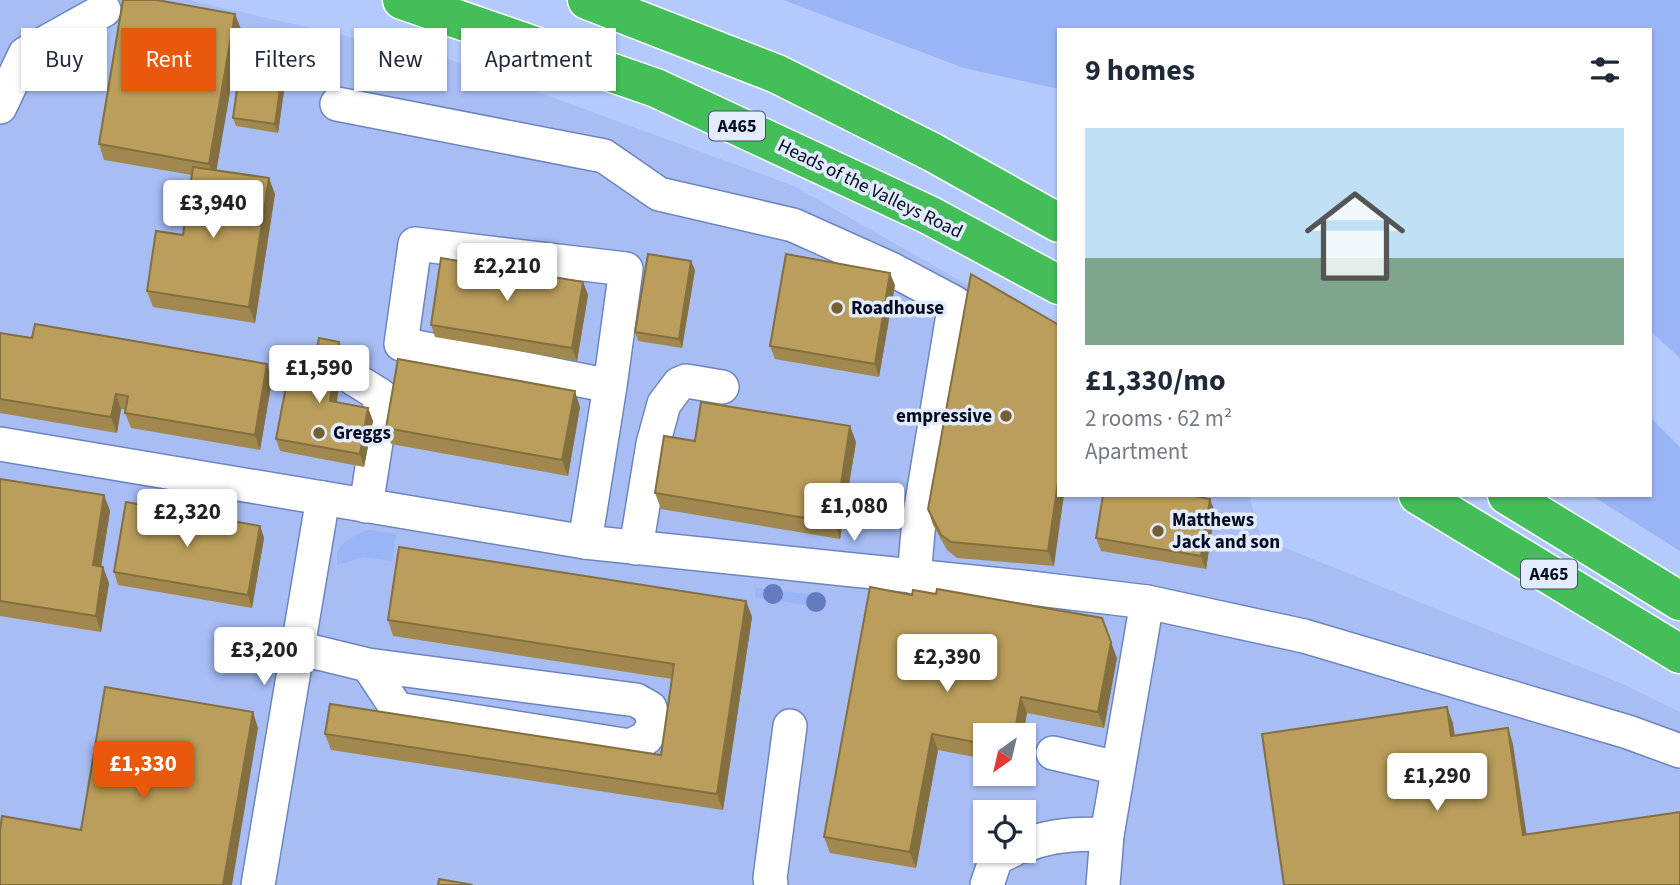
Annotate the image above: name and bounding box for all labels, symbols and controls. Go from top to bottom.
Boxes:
chip: Buy [21,28,107,91]
chip: Rent [121,28,216,91]
chip: Filters [230,28,340,91]
chip: New [354,28,447,91]
chip: Apartment [461,28,616,91]
text: 9 homes [1085,49,1195,92]
icon: filters [1586,51,1624,89]
road number: A465 [709,112,765,140]
street label: Heads of the Valleys Road [773,132,967,246]
icon: home [1292,173,1418,299]
pin: £3,940 [156,180,270,240]
text: £3,940 [179,186,247,219]
pin: £2,210 [450,244,564,303]
text: £2,210 [473,249,541,282]
place label: Roadhouse [851,295,944,322]
marker: Roadhouse [829,300,845,316]
pin: £1,590 [262,346,376,405]
text: £1,590 [285,351,353,384]
text: £1,330/mo [1085,359,1226,402]
text: 2 rooms · 62 m² [1085,402,1232,435]
place label: empressive [896,403,992,430]
marker: empressive [998,408,1014,424]
place label: Greggs [333,420,391,447]
marker: Greggs [311,425,327,441]
text: Apartment [1085,435,1188,468]
pin: £1,080 [797,484,911,543]
text: £1,080 [820,489,888,522]
pin: £2,320 [130,490,244,549]
text: £2,320 [153,495,221,528]
place label: Matthews Jack and son [1172,507,1280,556]
marker: Matthews Jack and son [1150,523,1166,539]
road number: A465 [1521,560,1577,588]
pin: £3,200 [207,628,321,687]
text: £3,200 [230,633,298,666]
pin: £2,390 [890,634,1004,694]
text: £2,390 [913,640,981,673]
north arrow [973,723,1036,786]
map controls [973,723,1036,863]
pin: £1,330 [86,742,200,801]
text: £1,330 [109,747,177,780]
pin: £1,290 [1380,754,1494,813]
text: £1,290 [1403,759,1471,792]
button: locate [973,800,1036,863]

